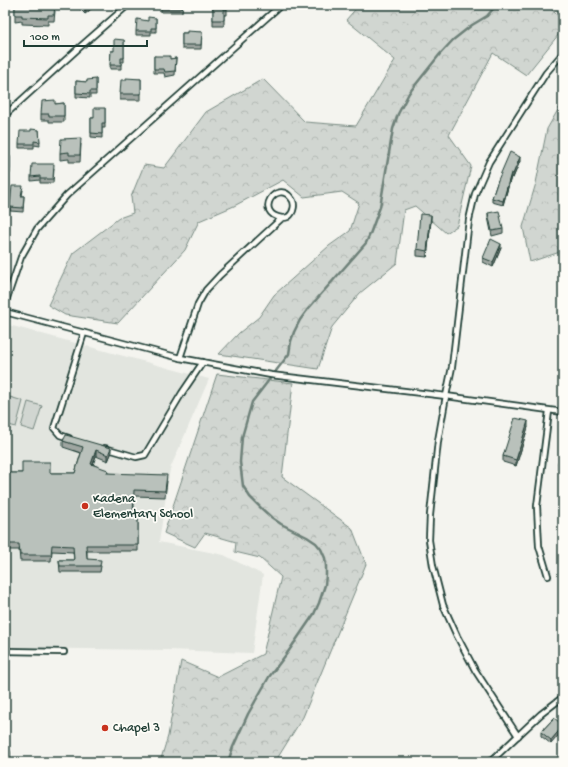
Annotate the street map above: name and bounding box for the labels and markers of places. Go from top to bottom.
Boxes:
place label: Kadena Elementary School [93,492,193,522]
marker: Kadena Elementary School [80,501,90,511]
place label: Chapel 3 [113,721,160,736]
marker: Chapel 3 [100,723,110,733]

